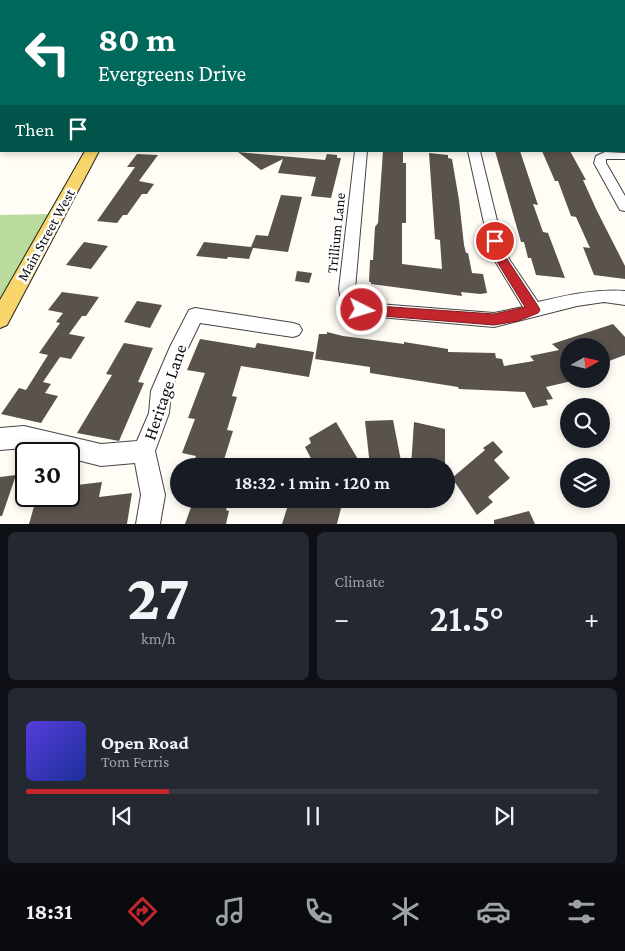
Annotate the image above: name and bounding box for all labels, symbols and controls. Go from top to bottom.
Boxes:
icon: left [15,20,80,85]
text: 80 m [98,20,176,59]
text: Evergreens Drive [98,61,246,86]
icon: arrive [64,115,92,143]
text: Then [15,119,54,140]
street label: Main Street West [14,185,78,284]
street label: Trillium Lane [324,191,348,274]
pin [474,220,516,262]
icon: arrive [481,227,509,255]
position arrow [335,283,387,335]
north arrow [560,338,610,388]
map controls [560,338,610,508]
street label: Heritage Lane [139,341,191,442]
button: search [560,398,610,448]
speed limit sign: 30 [15,442,80,507]
button: layers [560,458,610,508]
text: 18:32 · 1 min · 120 m [235,472,390,493]
text: 27 [127,561,190,633]
text: Climate [335,573,385,590]
text: 21.5° [430,597,504,639]
text: − [335,603,349,634]
text: + [584,603,599,634]
text: km/h [141,630,176,647]
text: Open Road [101,732,189,753]
text: Tom Ferris [101,753,169,770]
icon: previous [108,802,136,830]
icon: pause [299,802,327,830]
icon: next [490,802,518,830]
icon: directions [125,894,160,929]
icon: music [213,894,248,929]
icon: phone [301,894,336,929]
icon: climate [388,894,423,929]
icon: car [476,894,511,929]
icon: filters [564,894,599,929]
text: 18:31 [26,899,72,924]

